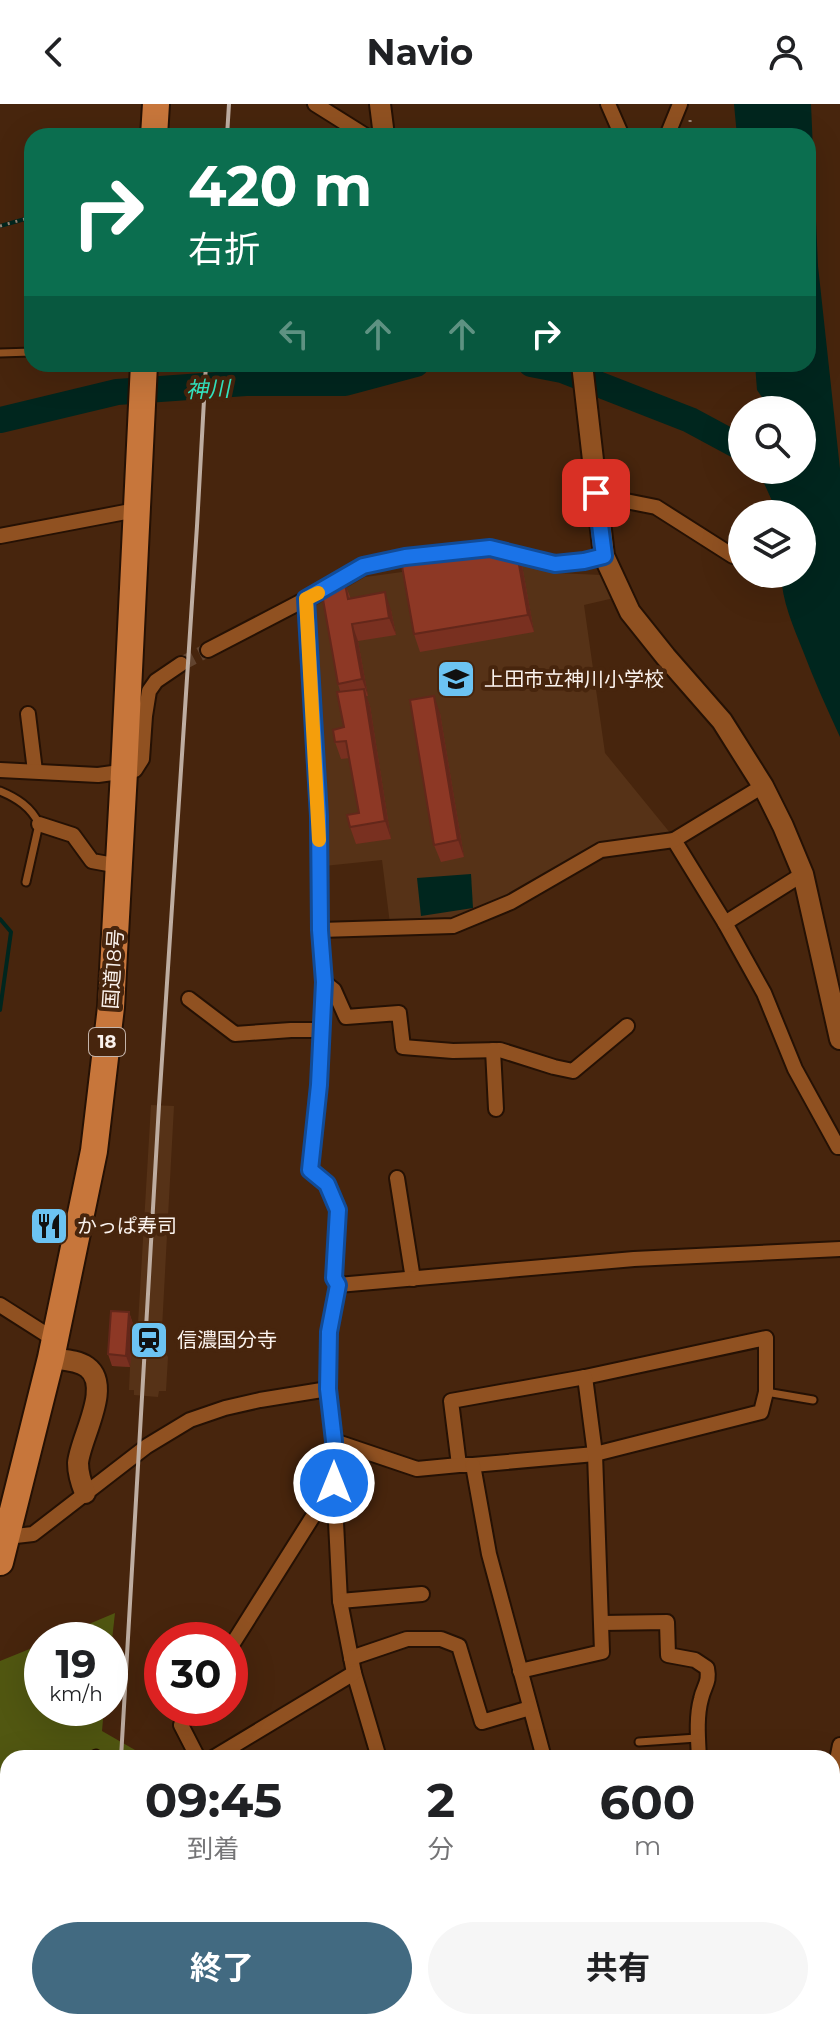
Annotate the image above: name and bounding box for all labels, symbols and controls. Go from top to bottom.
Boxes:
icon: back [32,30,76,74]
text: Navio [367,30,473,74]
icon: person [764,30,808,74]
text: 420 m [188,152,372,220]
icon: right [56,160,160,264]
text: 右折 [188,227,260,271]
icon: left [272,312,316,356]
icon: ahead [356,312,400,356]
icon: ahead [440,312,484,356]
icon: right [524,312,568,356]
water label: 神川 [186,375,232,404]
map controls [728,396,816,588]
button: search [728,396,816,484]
pin [562,459,630,527]
icon: arrive [574,471,618,515]
button: layers [728,500,816,588]
school or university icon: 上田市立神川小学校 [435,658,477,700]
place label: 上田市立神川小学校 [484,667,664,691]
street label: 国道18号 [98,928,128,1010]
road number: 18 [89,1028,125,1056]
restaurant icon: かっぱ寿司 [28,1205,70,1247]
place label: かっぱ寿司 [77,1214,177,1238]
station icon: 信濃国分寺 [128,1319,170,1361]
place label: 信濃国分寺 [177,1328,277,1352]
position arrow [292,1441,376,1525]
speed limit sign: 30 [144,1622,248,1726]
text: 19 [55,1639,97,1688]
text: km/h [49,1682,103,1706]
text: 09:45 [145,1771,282,1829]
text: 2 [427,1771,455,1829]
text: 600 [600,1773,695,1831]
text: m [634,1830,661,1862]
text: 到着 [187,1833,239,1865]
text: 分 [428,1833,454,1865]
button: 終了 [32,1922,412,2014]
button: 共有 [428,1922,808,2014]

